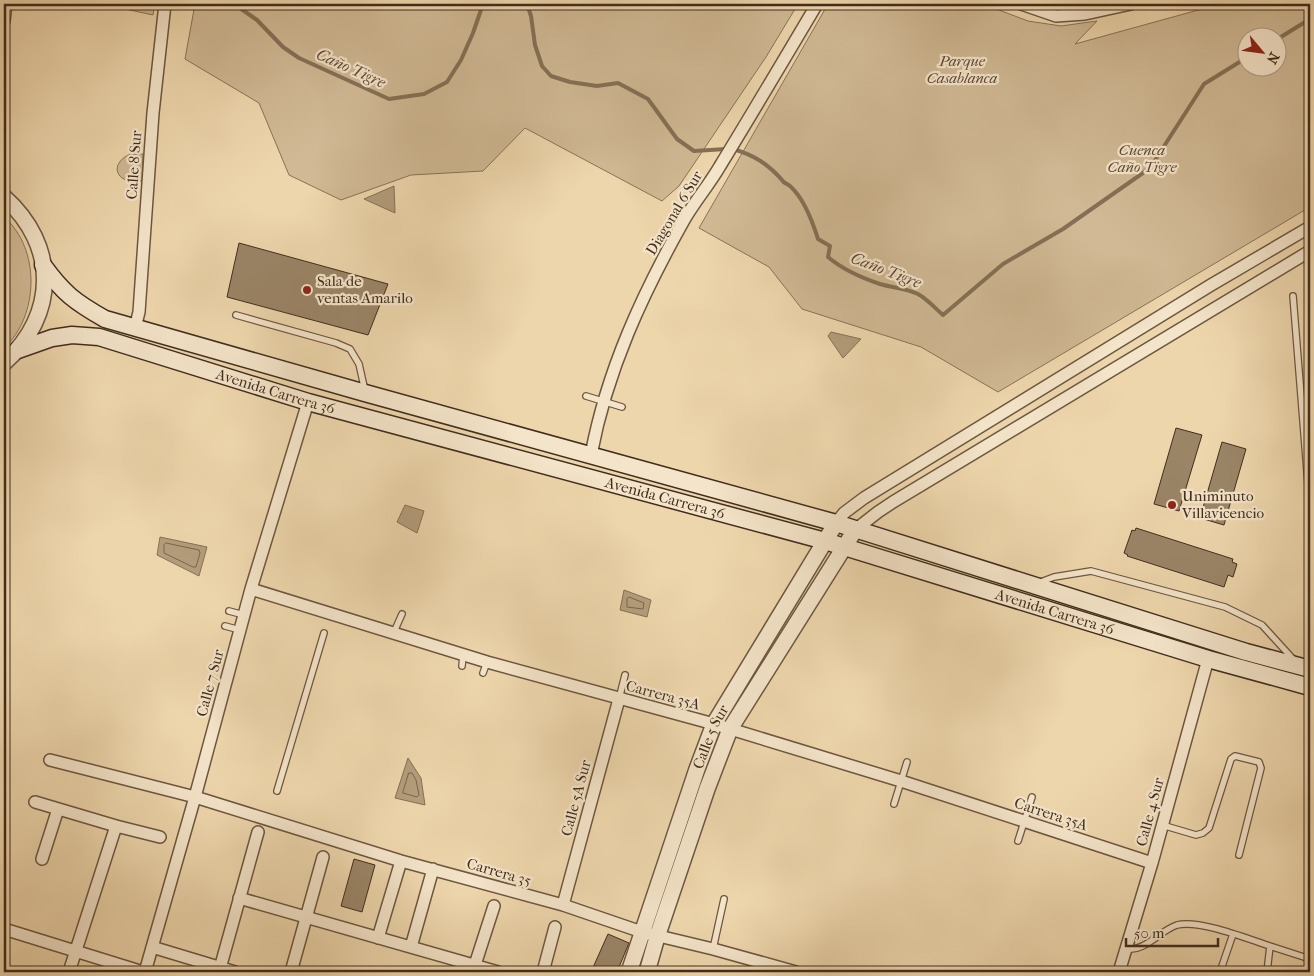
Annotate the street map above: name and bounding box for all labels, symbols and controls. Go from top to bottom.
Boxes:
north arrow [1236,28,1286,78]
water label: Caño Tigre [313,44,389,92]
text: N [1263,49,1283,67]
park label: Parque Casablanca [927,52,998,87]
street label: Calle 8 Sur [123,129,145,200]
park label: Cuenca Caño Tigre [1107,141,1177,176]
street label: Diagonal 6 Sur [642,167,707,258]
water label: Caño Tigre [848,248,924,292]
place label: Sala de ventas Amarilo [317,272,413,307]
marker: Sala de ventas Amarilo [301,284,313,296]
street label: Avenida Carrera 36 [213,365,338,418]
street label: Avenida Carrera 36 [602,473,728,523]
place label: Uniminuto Villavicencio [1181,487,1265,522]
marker: Uniminuto Villavicencio [1166,499,1178,511]
street label: Avenida Carrera 36 [992,585,1117,639]
street label: Calle 7 Sur [192,647,228,719]
street label: Carrera 35A [624,676,702,714]
street label: Calle 5 Sur [689,701,733,771]
street label: Calle 5A Sur [557,757,595,838]
street label: Calle 4 Sur [1132,775,1168,848]
street label: Carrera 35A [1012,794,1090,834]
street label: Carrera 35 [465,854,533,890]
scale bar [1126,916,1219,948]
text: 50 m [1134,924,1165,942]

